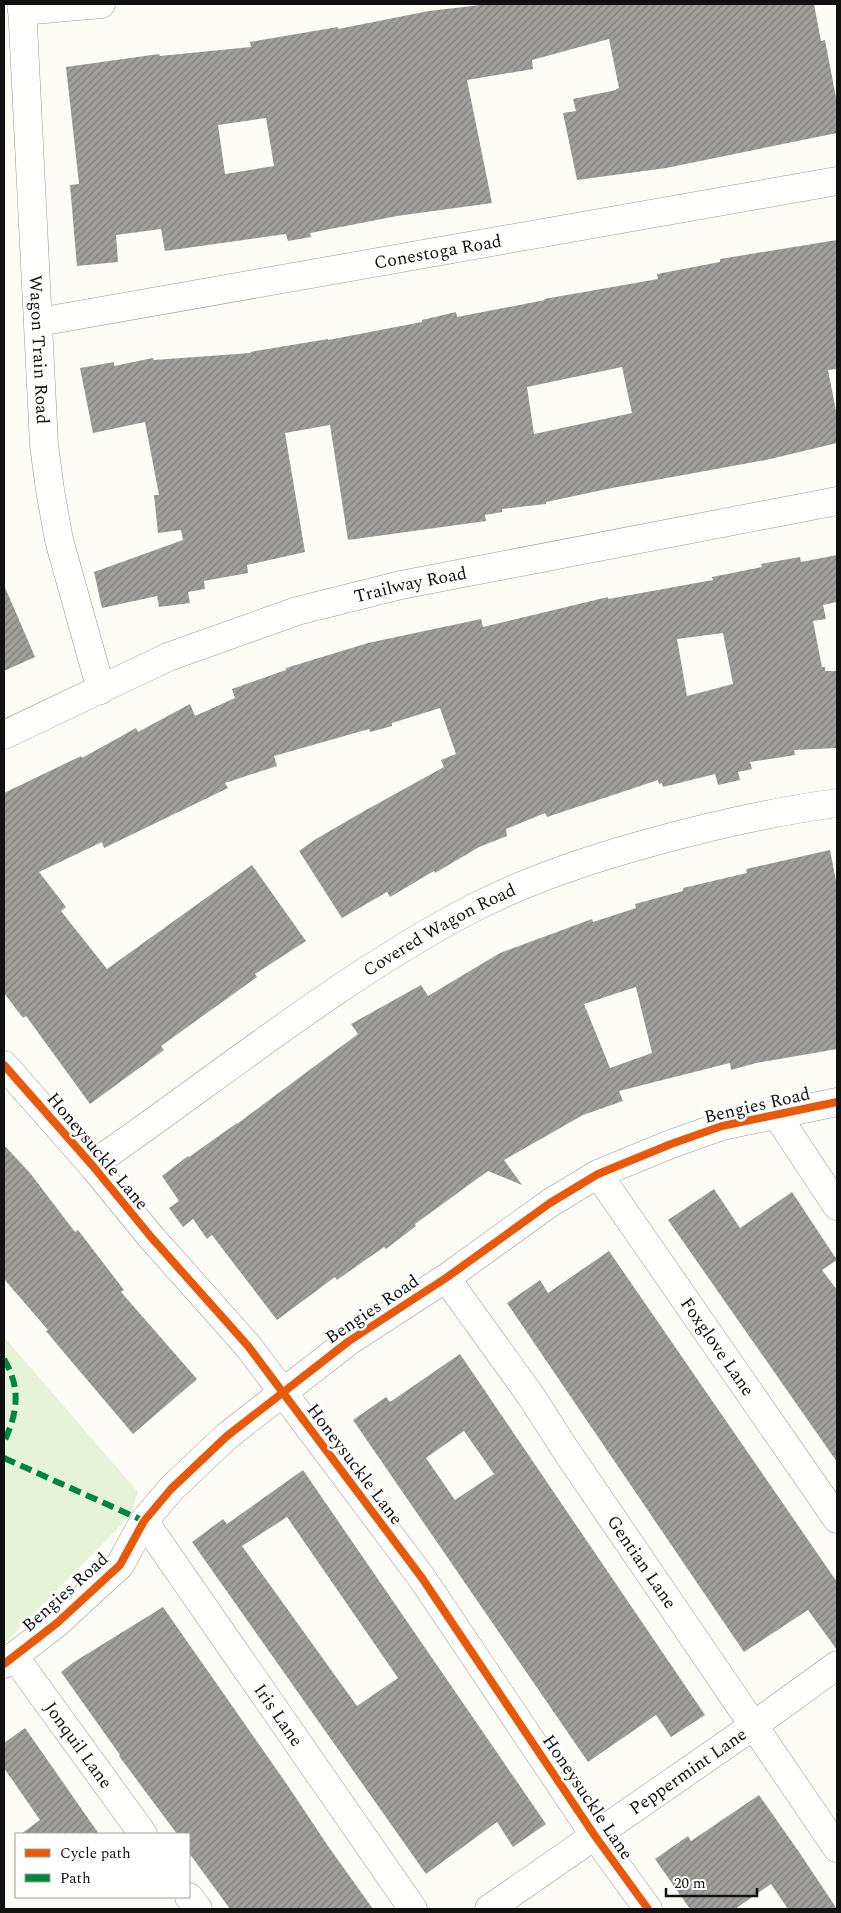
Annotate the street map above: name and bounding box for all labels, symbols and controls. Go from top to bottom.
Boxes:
street label: Conestoga Road [372,227,504,277]
street label: Wagon Train Road [22,274,56,425]
street label: Trailway Road [351,560,469,610]
street label: Covered Wagon Road [358,877,520,984]
street label: Bengies Road [701,1080,813,1131]
street label: Honeysuckle Lane [40,1087,155,1216]
street label: Bengies Road [320,1268,425,1351]
street label: Foxglove Lane [673,1292,761,1402]
street label: Honeysuckle Lane [300,1398,409,1531]
street label: Gentian Lane [600,1510,683,1614]
street label: Bengies Road [16,1546,115,1639]
street label: Iris Lane [247,1678,310,1752]
street label: Jonquil Lane [37,1696,119,1795]
street label: Peppermint Lane [624,1721,753,1822]
street label: Honeysuckle Lane [535,1729,640,1865]
legend [15,1833,190,1898]
text: Cycle path [60,1842,131,1865]
scale bar [666,1866,757,1898]
text: Path [60,1867,91,1890]
text: 20 m [674,1872,706,1895]

